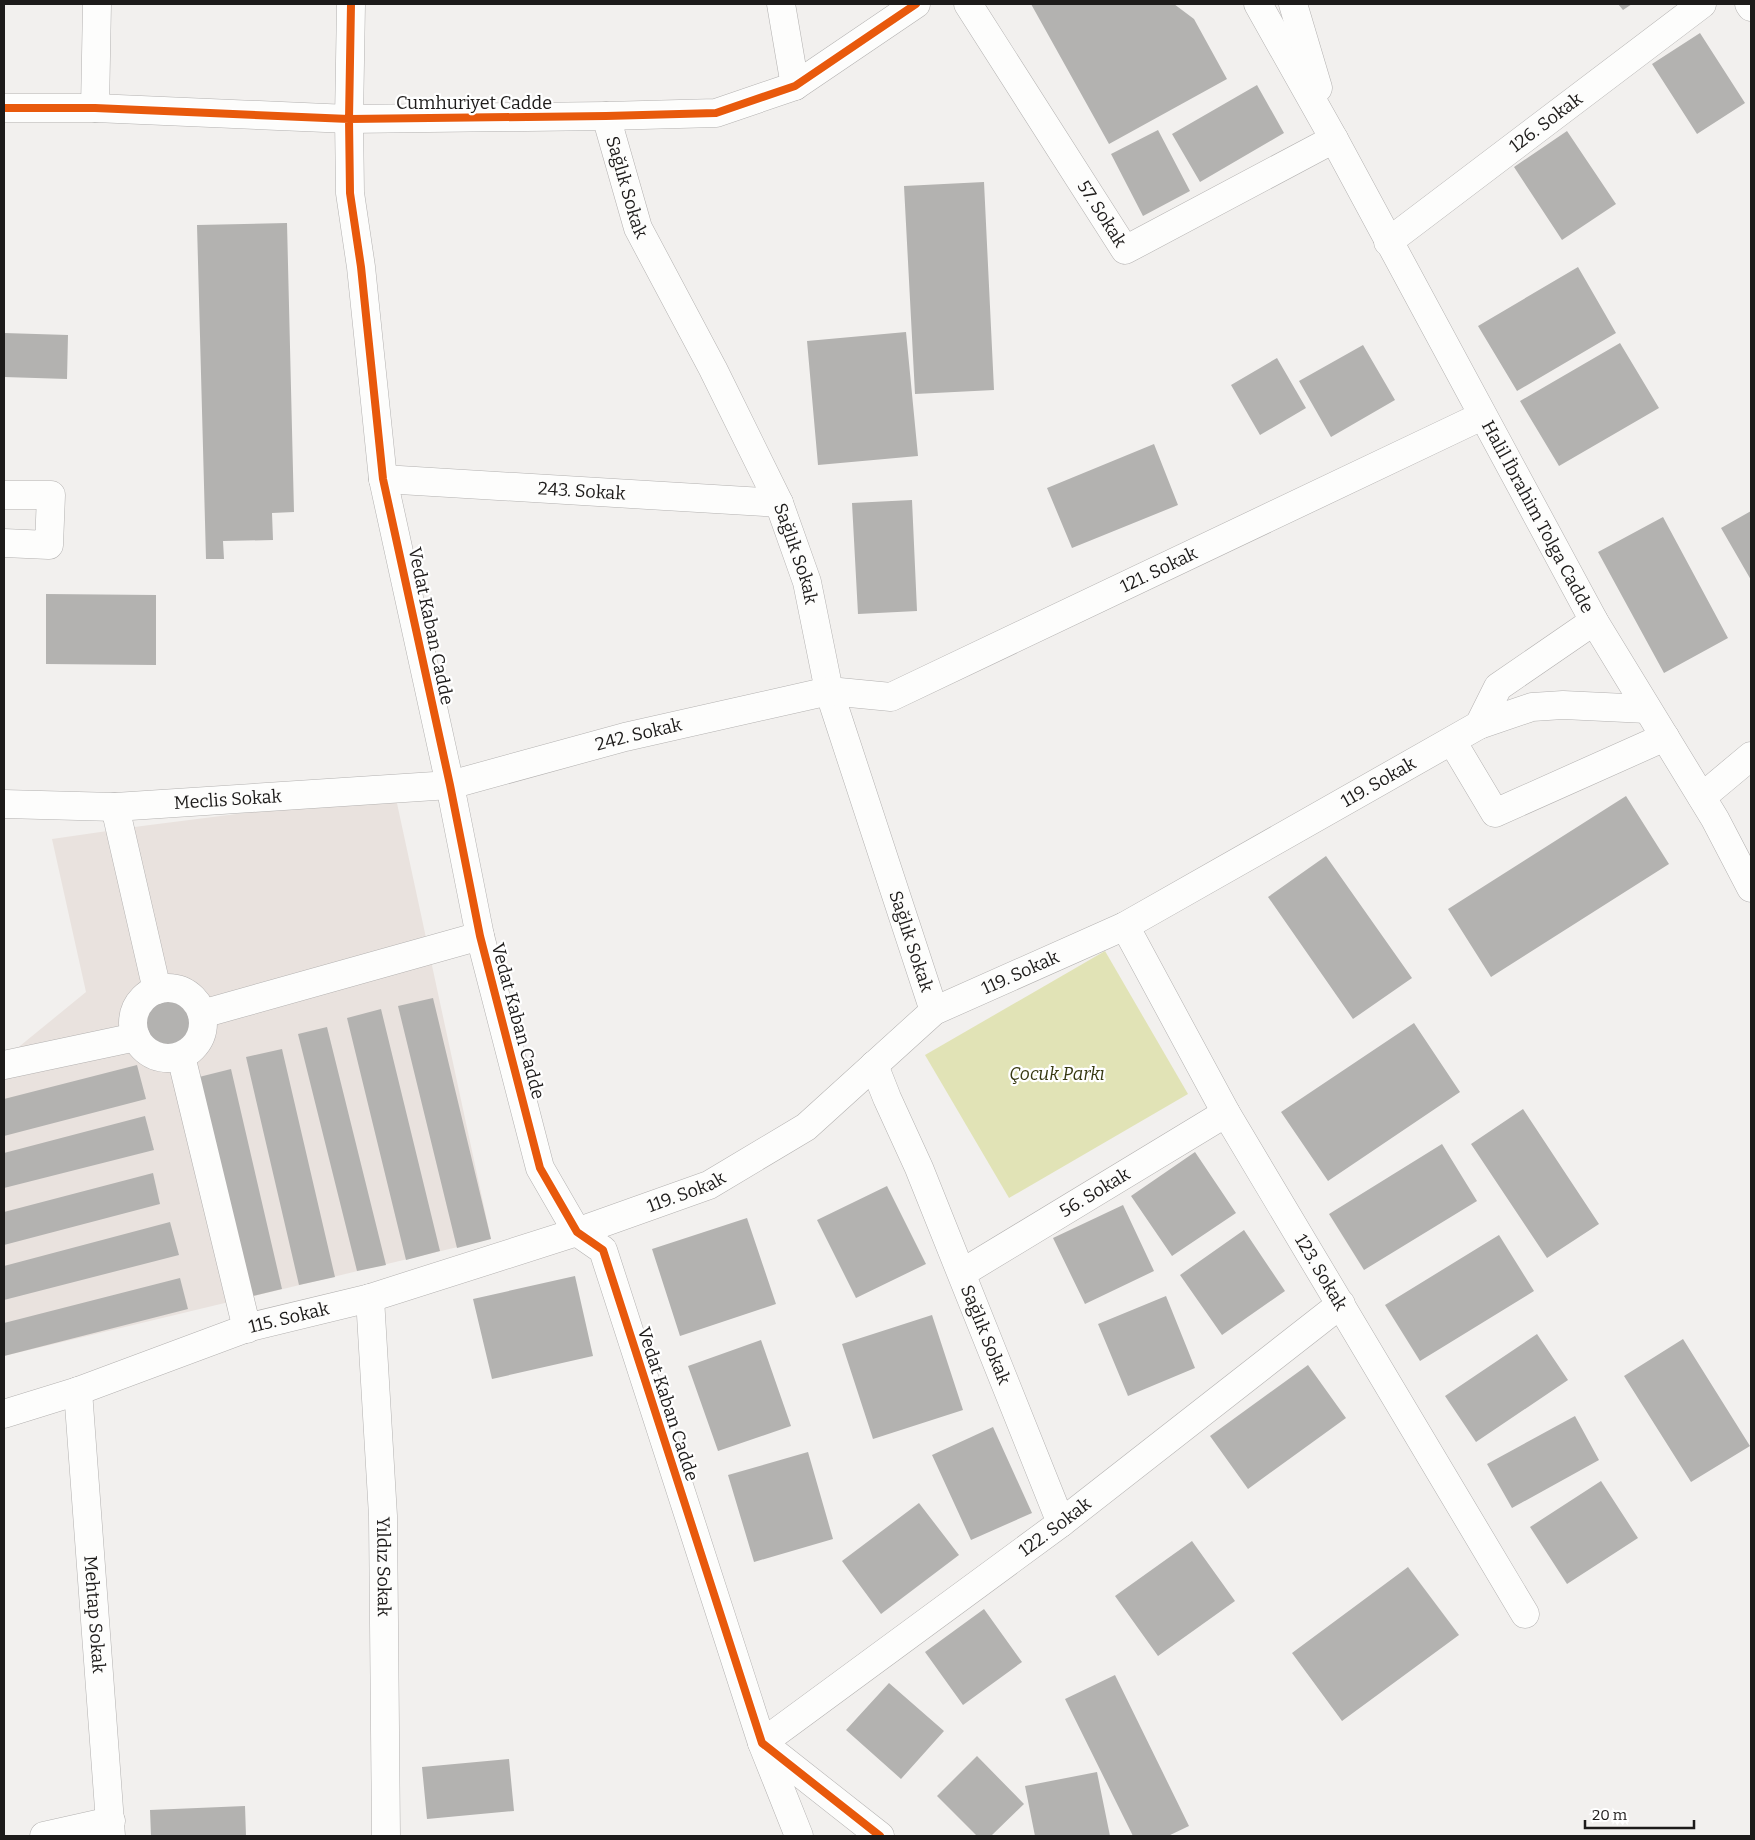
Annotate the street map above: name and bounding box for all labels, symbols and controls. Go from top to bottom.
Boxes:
street label: 126. Sokak [1505,87,1587,157]
street label: Cumhuriyet Cadde [396,92,552,114]
street label: Sağlık Sokak [601,134,653,243]
street label: 57. Sokak [1073,176,1132,252]
street label: Halil İbrahim Tolga Cadde [1477,417,1599,617]
street label: 243. Sokak [537,477,627,505]
street label: Sağlık Sokak [769,500,822,607]
street label: 121. Sokak [1117,542,1201,597]
street label: Vedat Kaban Cadde [404,545,458,707]
street label: 242. Sokak [593,713,685,756]
street label: 119. Sokak [1337,752,1420,812]
street label: Meclis Sokak [173,785,283,814]
street label: Sağlık Sokak [884,888,938,995]
street label: Vedat Kaban Cadde [487,941,549,1101]
street label: 119. Sokak [978,946,1063,999]
park label: Çocuk Parkı [1009,1063,1105,1085]
street label: 56. Sokak [1055,1163,1134,1222]
street label: 119. Sokak [644,1166,730,1217]
street label: 123. Sokak [1290,1230,1353,1315]
street label: Sağlık Sokak [956,1282,1016,1388]
street label: 115. Sokak [246,1297,332,1338]
street label: Vedat Kaban Cadde [633,1324,703,1484]
street label: 122. Sokak [1014,1492,1096,1561]
street label: Yıldız Sokak [372,1517,395,1617]
street label: Mehtap Sokak [79,1555,110,1675]
scale bar [1585,1798,1694,1830]
text: 20 m [1592,1806,1628,1824]

